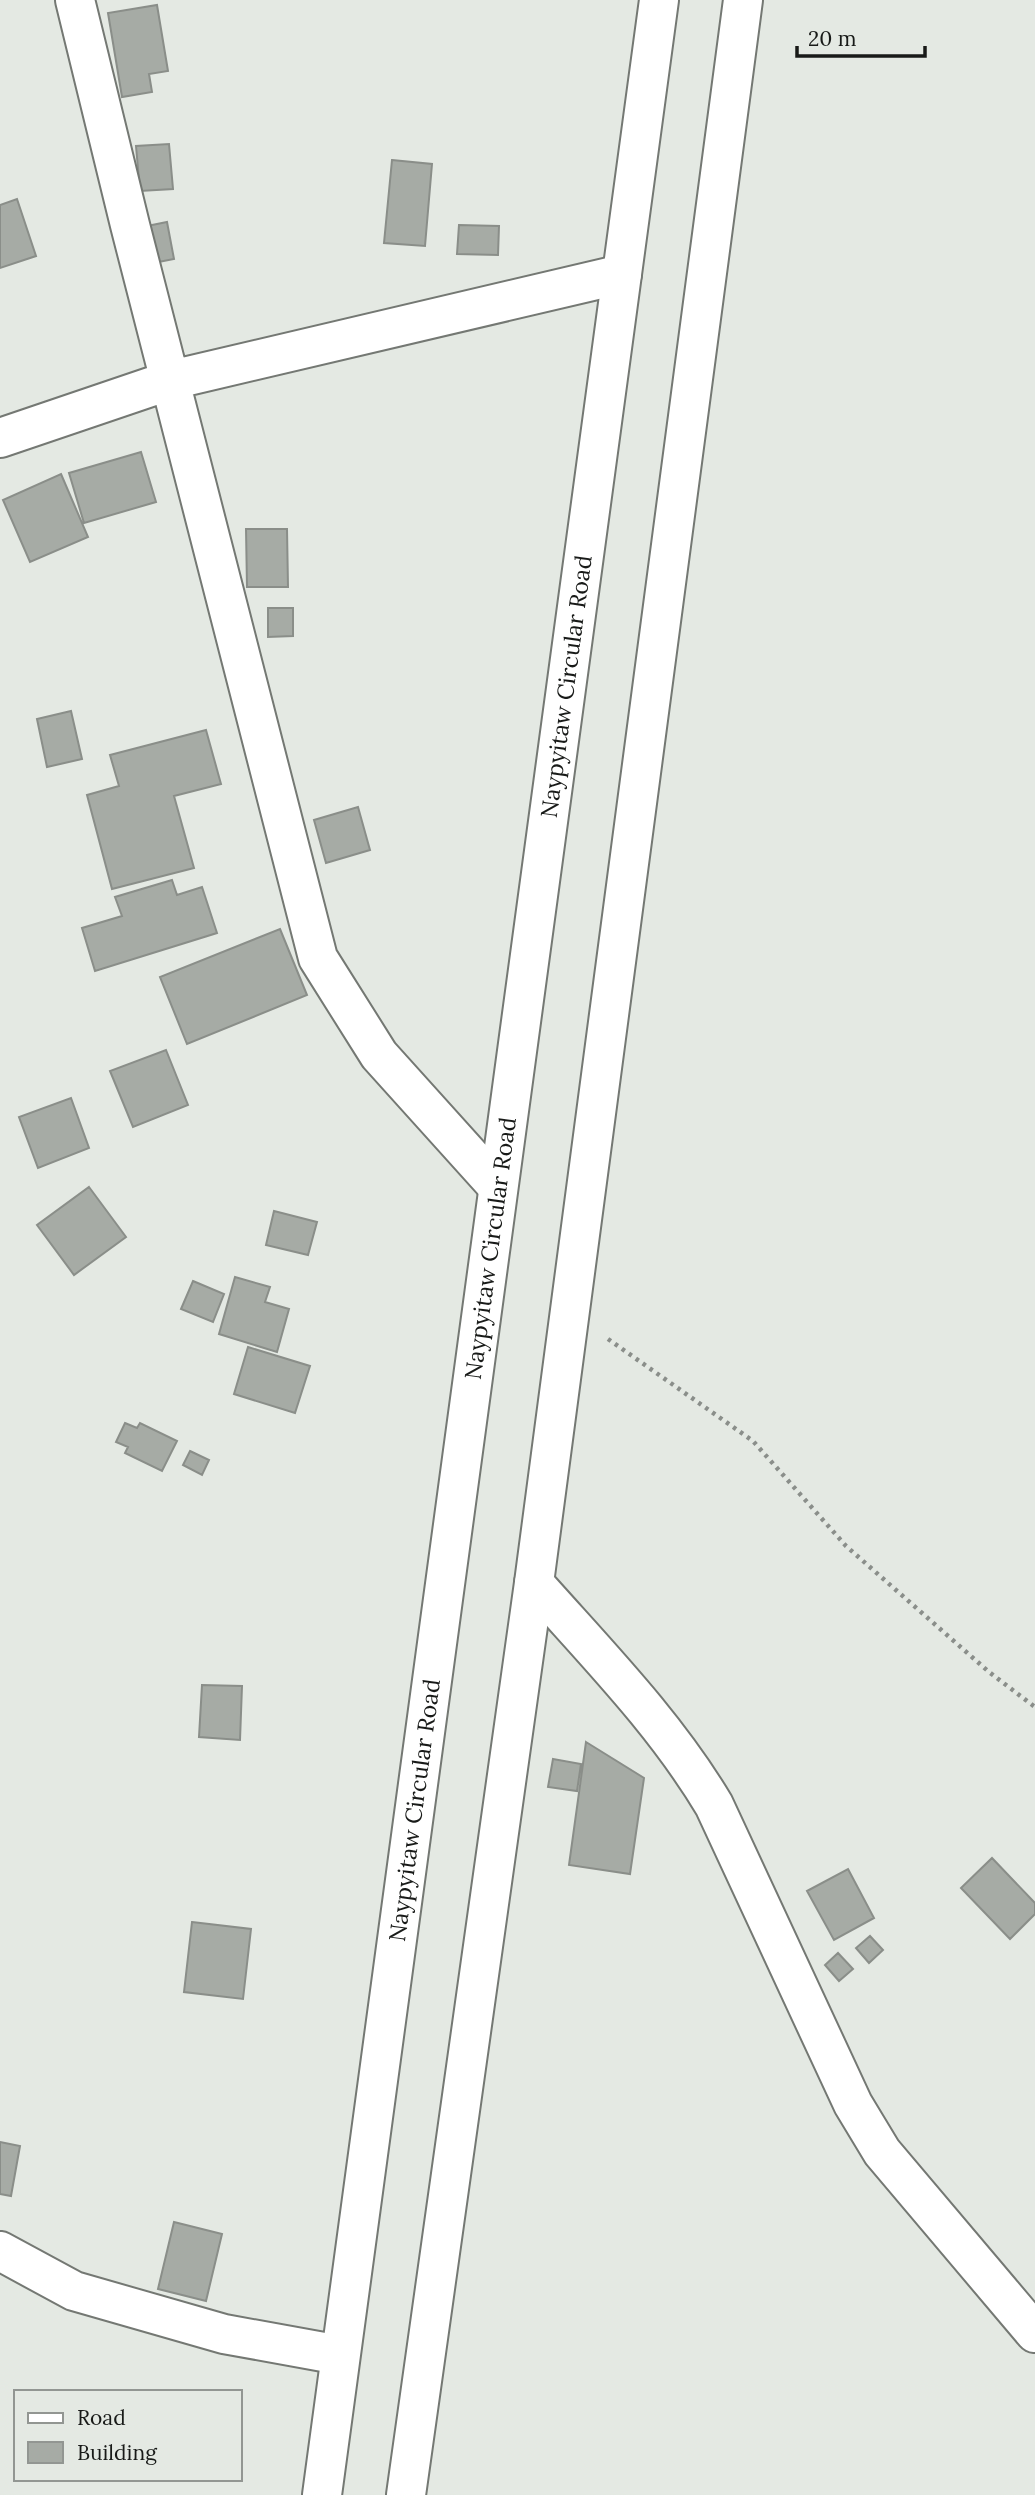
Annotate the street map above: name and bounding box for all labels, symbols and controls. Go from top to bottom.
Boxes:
scale bar [797,14,925,58]
text: 20 m [808,25,857,52]
street label: Naypyitaw Circular Road [534,553,598,819]
street label: Naypyitaw Circular Road [458,1115,522,1381]
street label: Naypyitaw Circular Road [382,1677,446,1943]
legend [14,2390,242,2481]
text: Road [77,2404,126,2431]
text: Building [77,2439,157,2466]

